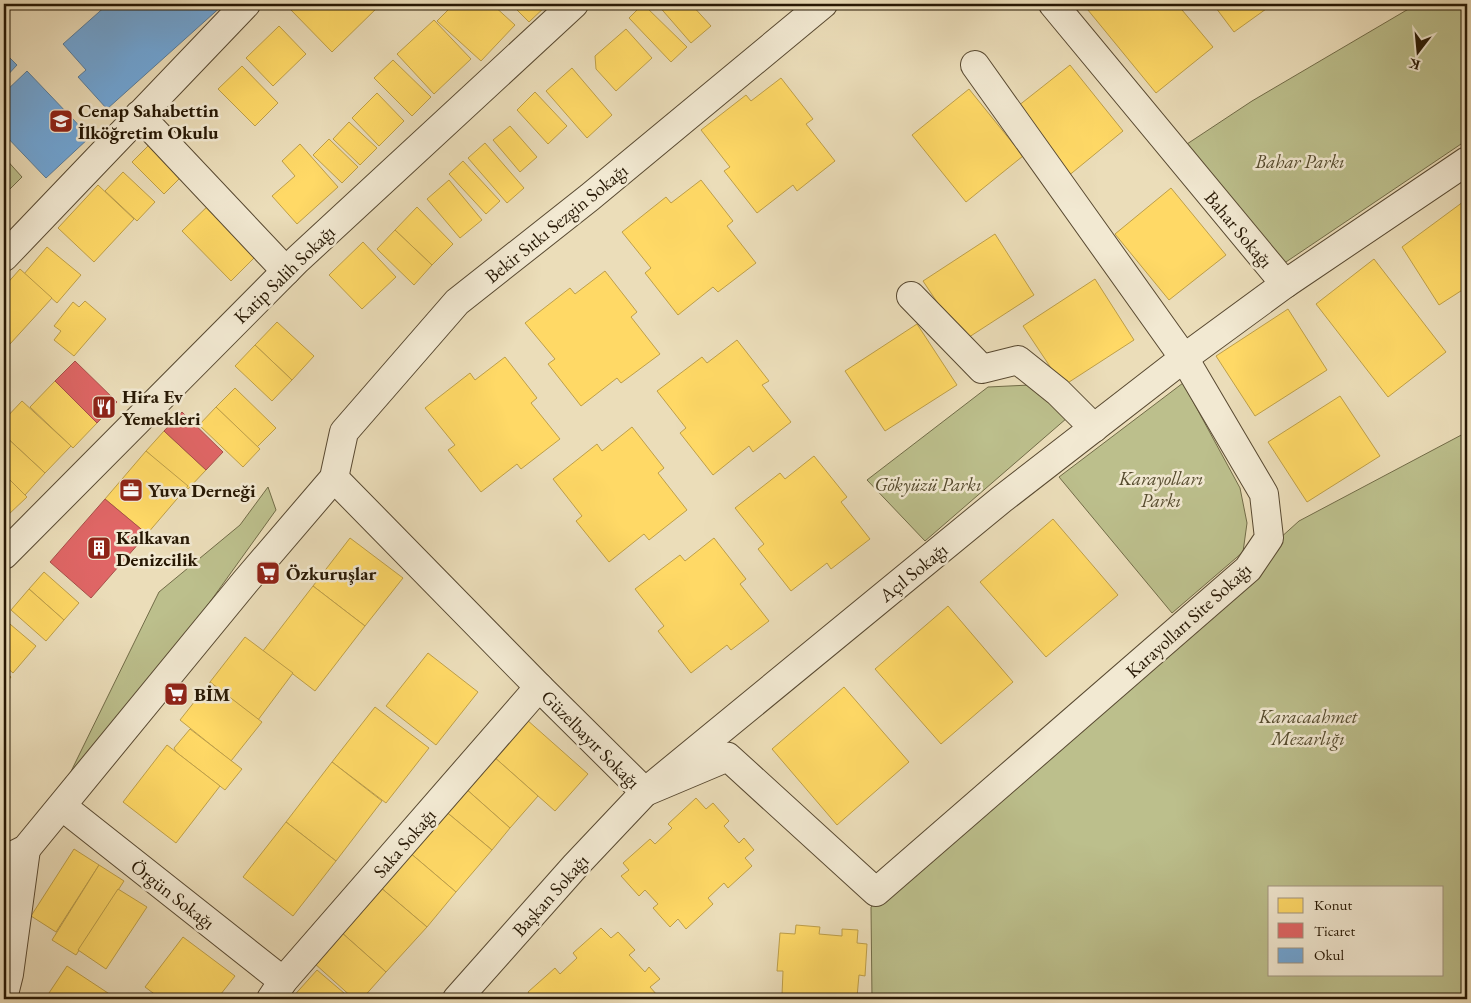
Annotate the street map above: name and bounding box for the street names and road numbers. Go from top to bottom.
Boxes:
street label: Bekir Sıtkı Sezgin Sokağı [480,158,633,289]
street label: Bahar Sokağı [1199,185,1278,273]
street label: Katip Salih Sokağı [228,219,341,329]
street label: Açıl Sokağı [873,537,953,608]
street label: Karayolları Site Sokağı [1120,557,1257,683]
street label: Güzelbayır Sokağı [536,684,646,794]
street label: Saka Sokağı [367,803,442,883]
street label: Başkan Sokağı [507,849,594,942]
street label: Örgün Sokağı [125,854,220,935]

